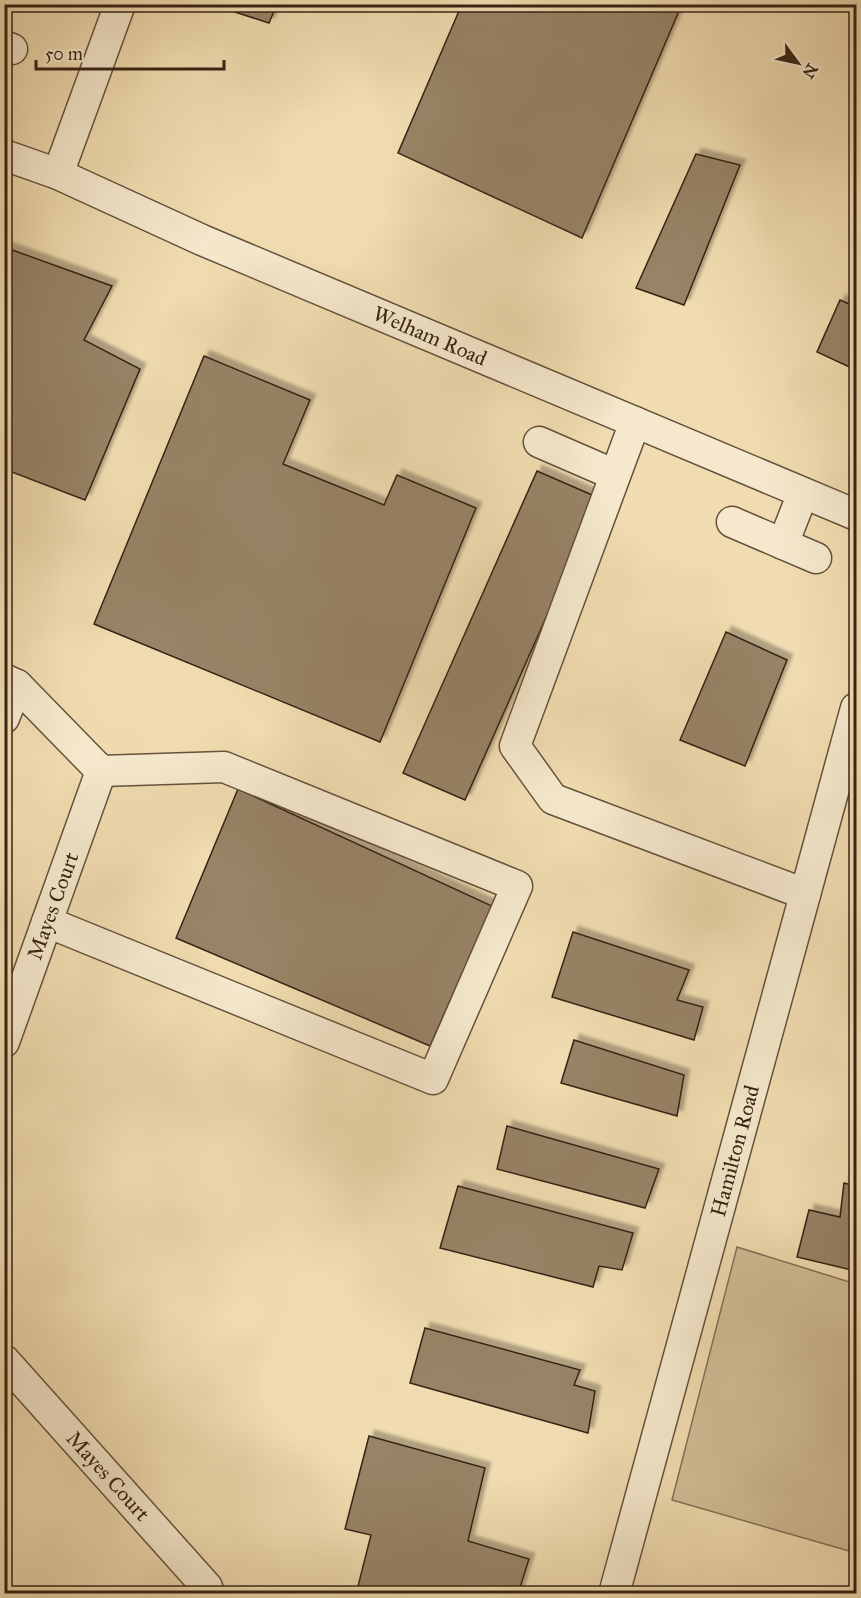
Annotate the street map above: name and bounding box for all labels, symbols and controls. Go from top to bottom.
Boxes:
scale bar [36,33,224,71]
north arrow [768,33,828,93]
text: 50 m [45,43,83,65]
text: N [798,60,822,82]
street label: Welham Road [369,300,491,372]
street label: Mayes Court [22,848,85,963]
street label: Hamilton Road [705,1082,765,1220]
street label: Mayes Court [61,1426,156,1527]

